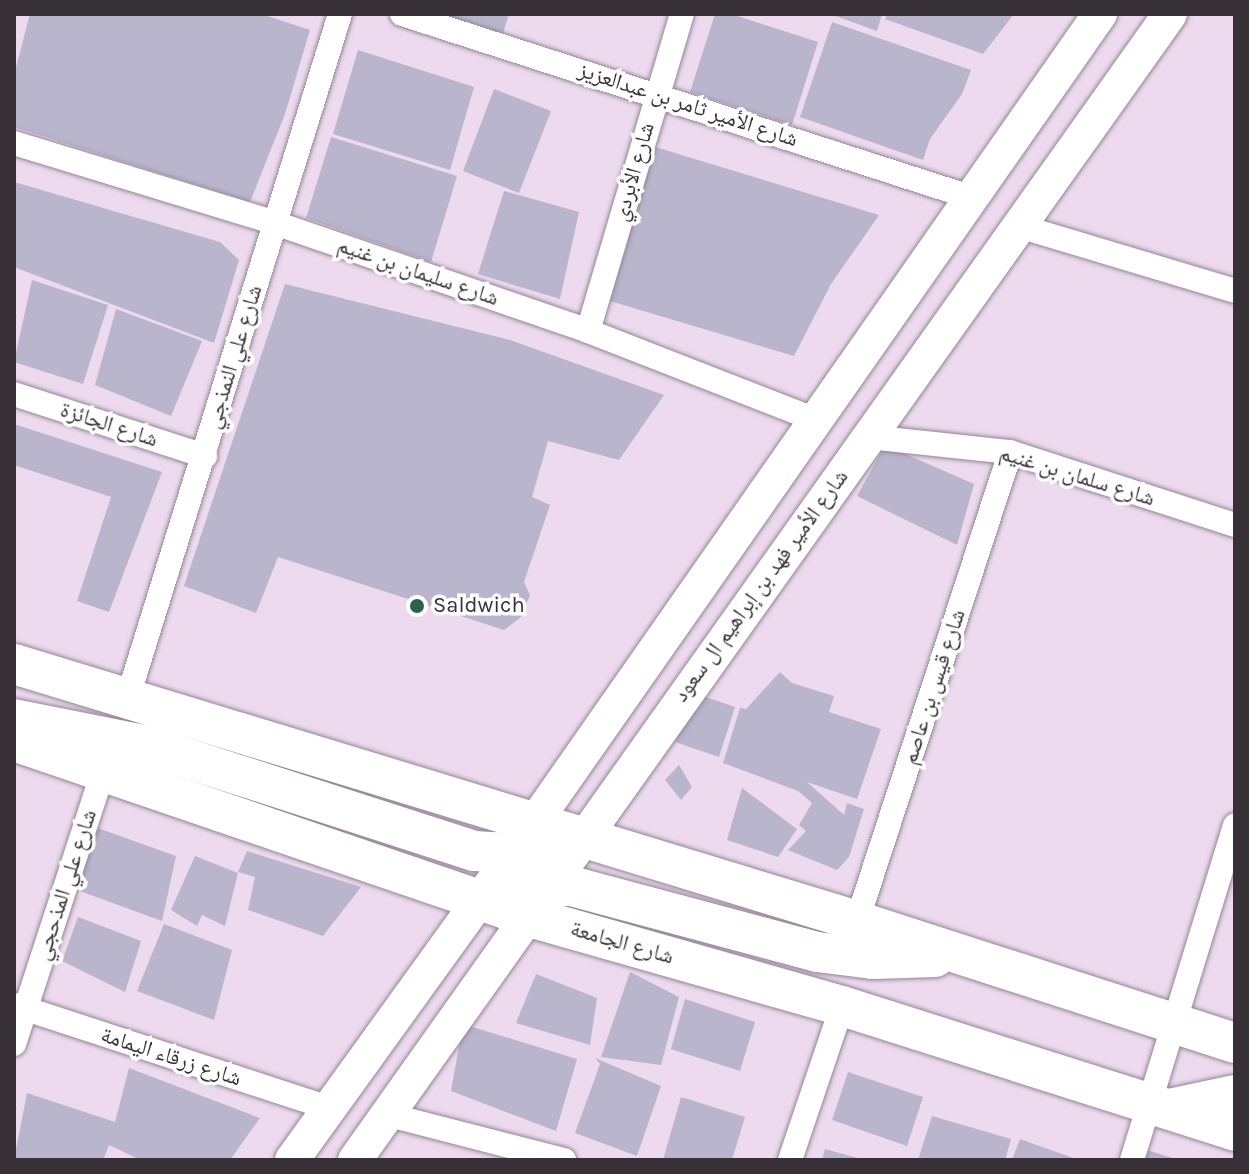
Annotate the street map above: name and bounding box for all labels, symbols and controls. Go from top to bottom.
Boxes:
street label: شارع الأمير ثامر بن عبدالعزيز [575,57,801,153]
street label: شارع الأبردي [607,120,661,224]
street label: شارع سليمان بن غنيم [334,232,502,312]
street label: شارع علي النمذجي [200,282,268,432]
street label: شارع الجائزة [57,397,161,453]
street label: شارع سلمان بن غنيم [996,440,1158,512]
street label: شارع الأمير فهد بن إبراهيم ال سعود [668,465,854,707]
place label: Saldwich [433,593,525,619]
marker: Saldwich [408,597,426,615]
street label: شارع قيس بن عاصم [896,606,972,768]
street label: شارع علي المذحجي [29,806,103,964]
street label: شارع الجامعة [567,916,677,970]
street label: شارع زرقاء اليمامة [97,1022,245,1092]

